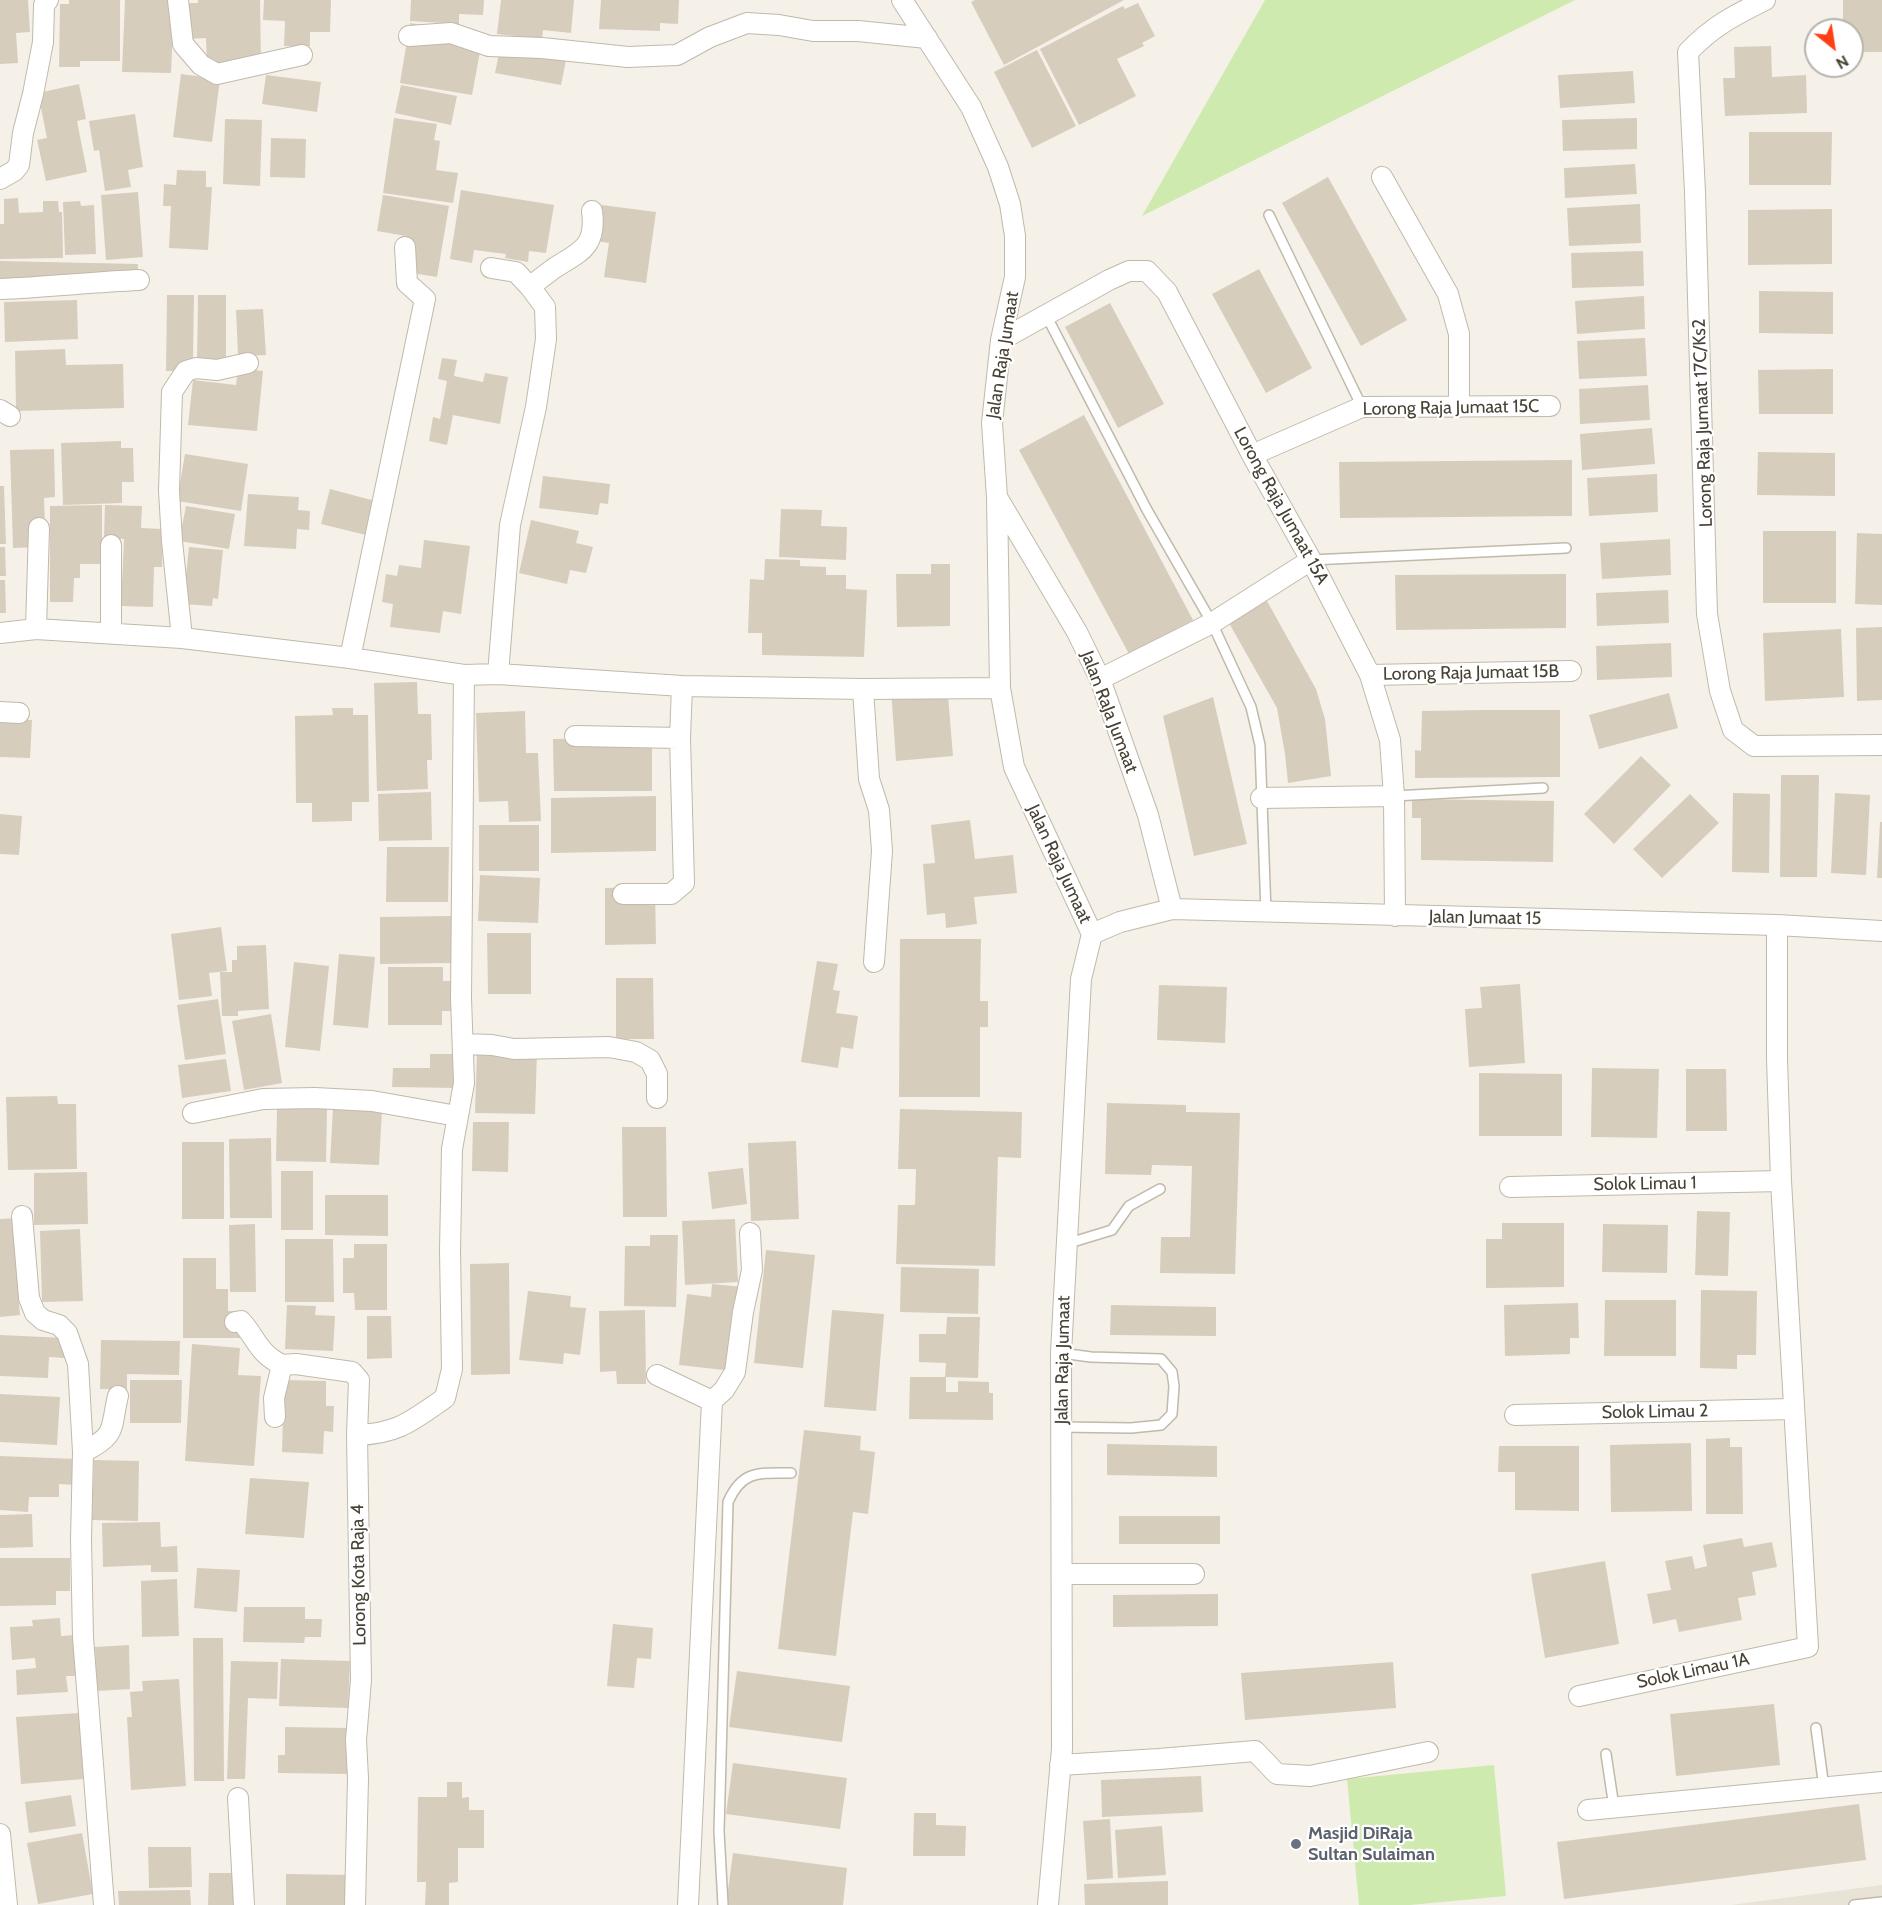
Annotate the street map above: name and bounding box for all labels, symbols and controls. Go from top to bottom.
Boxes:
north arrow [1804,18,1864,78]
text: N [1833,51,1852,73]
street label: Jalan Raja Jumaat [982,290,1024,420]
street label: Lorong Raja Jumaat 17C/Ks2 [1689,318,1717,528]
street label: Lorong Raja Jumaat 15C [1363,396,1539,420]
street label: Lorong Raja Jumaat 15A [1229,424,1333,588]
street label: Jalan RaJa Jumaat [1076,648,1142,776]
street label: Lorong Raja Jumaat 15B [1383,661,1559,685]
street label: Jalan Raja Jumaat [1022,801,1096,927]
street label: Jalan Jumaat 15 [1429,906,1541,930]
street label: Solok Limau 1 [1593,1172,1697,1196]
street label: Jalan Raja Jumaat [1051,1295,1075,1425]
street label: Solok Limau 2 [1601,1400,1709,1424]
street label: Lorong Kota Raja 4 [347,1504,371,1646]
street label: Solok Limau 1A [1635,1649,1751,1693]
place label: Masjid DiRaja Sultan Sulaiman [1308,1823,1435,1866]
marker: Masjid DiRaja Sultan Sulaiman [1289,1837,1303,1851]

